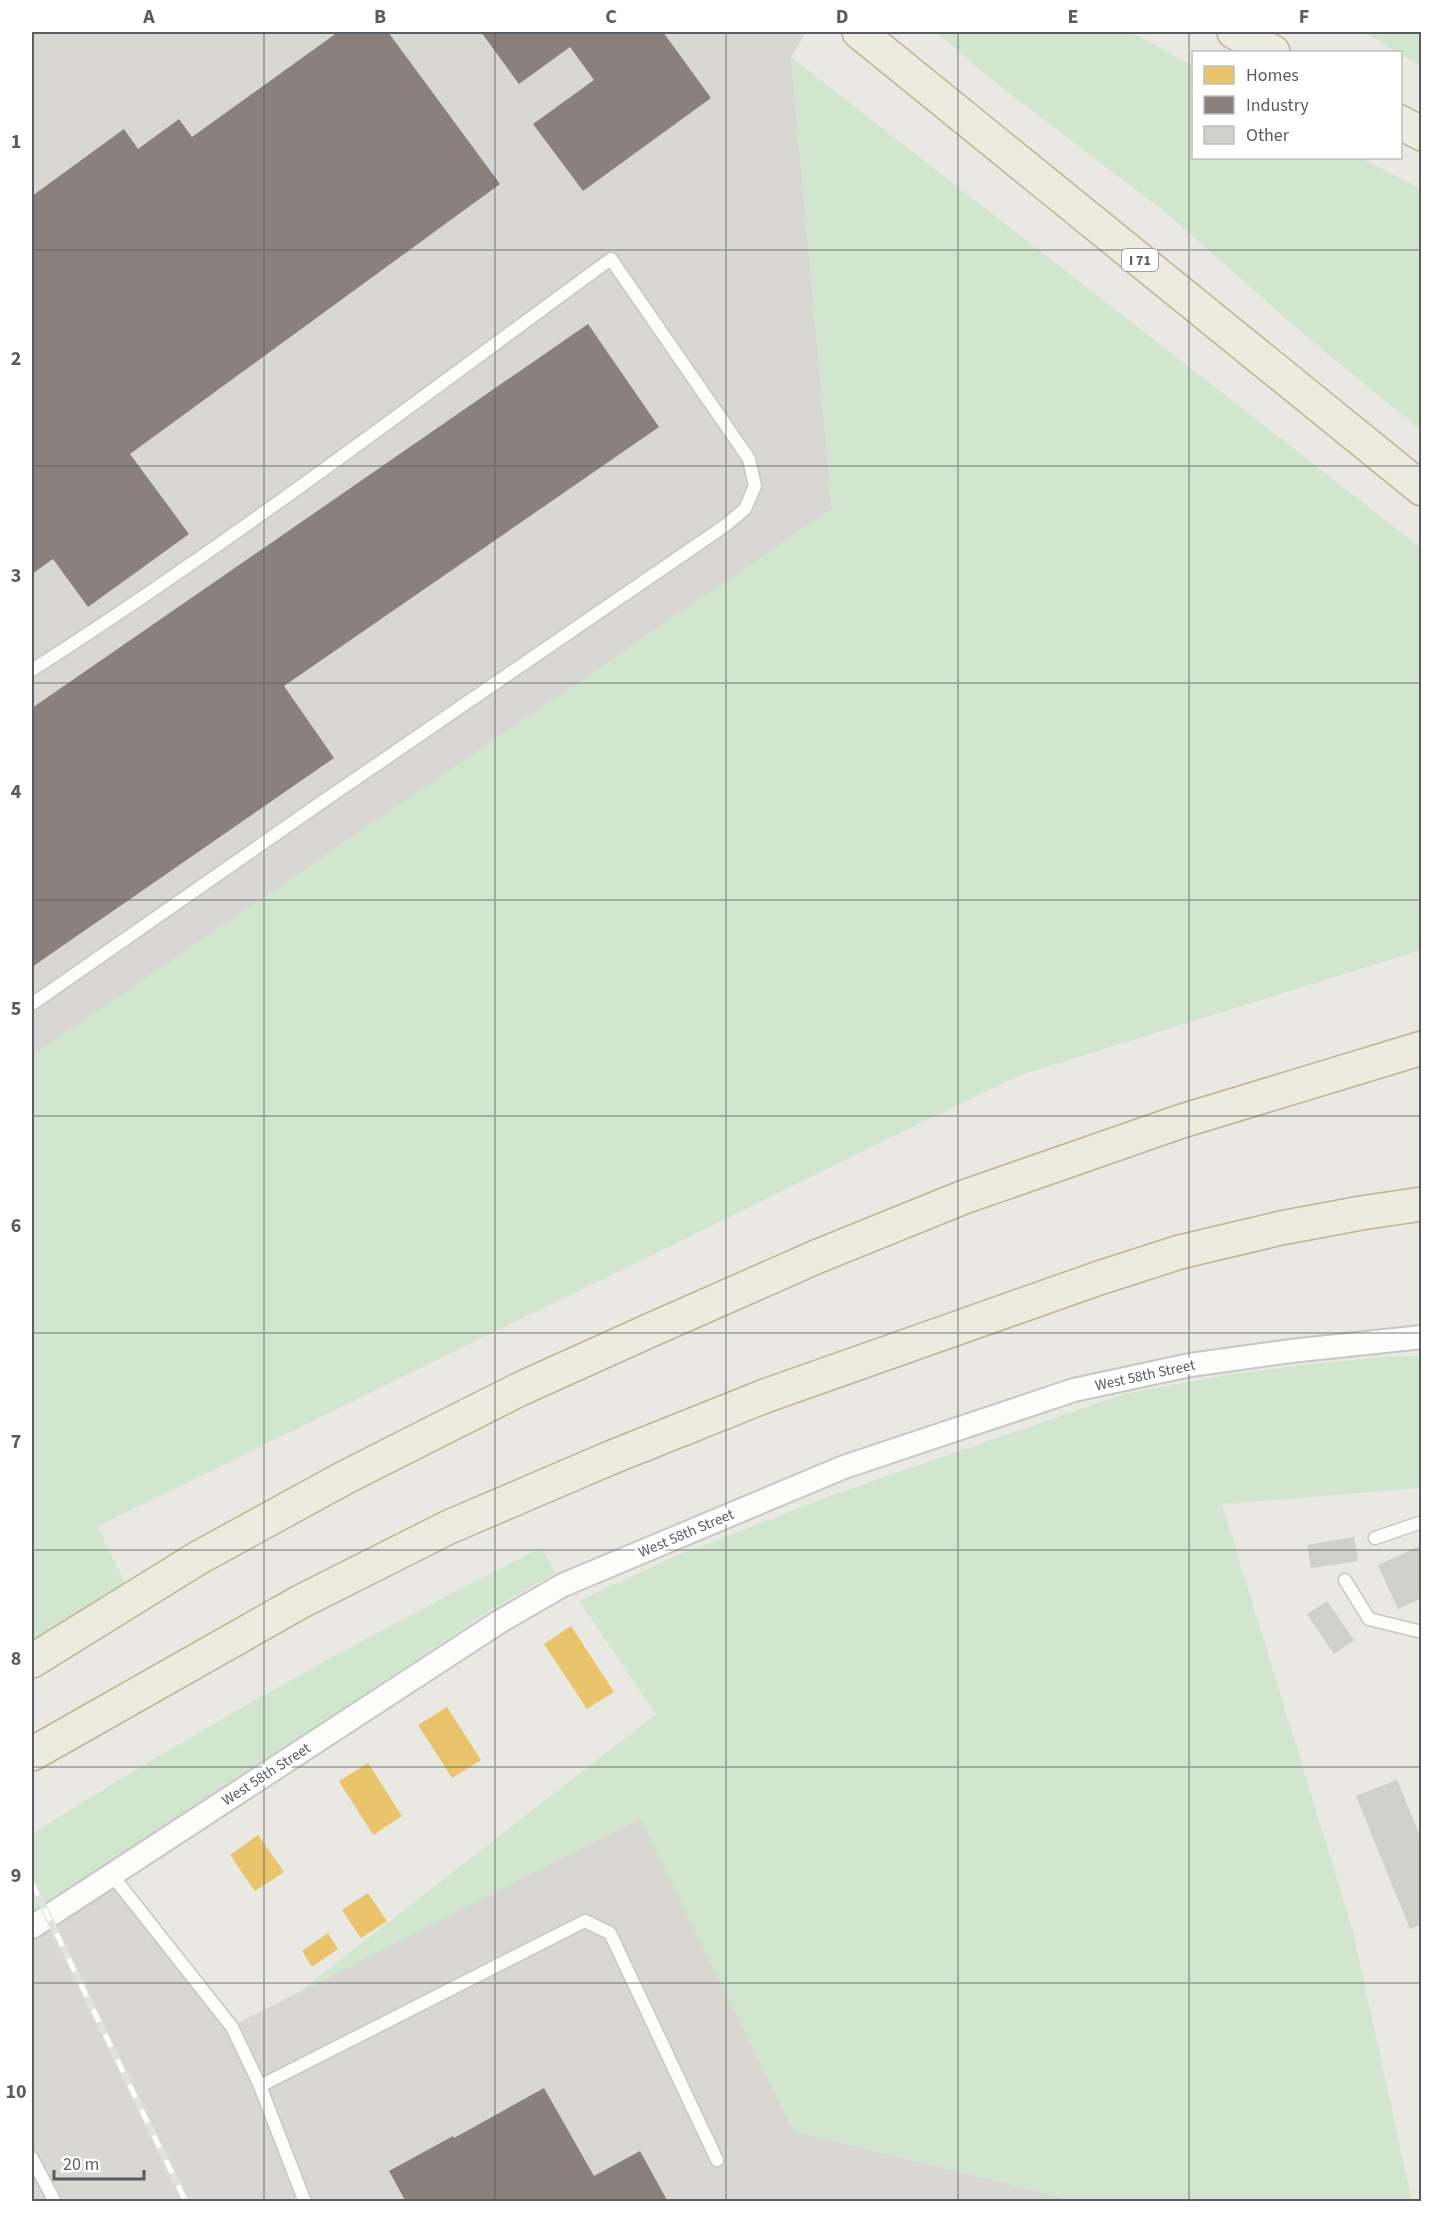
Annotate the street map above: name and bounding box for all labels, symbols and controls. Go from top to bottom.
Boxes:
text: A [142,3,155,31]
text: B [374,3,386,31]
text: C [605,3,617,31]
text: D [836,3,848,31]
text: E [1068,3,1078,31]
text: F [1299,3,1309,31]
legend [1192,51,1402,159]
text: Homes [1246,63,1299,88]
text: Industry [1246,93,1309,118]
text: Other [1246,123,1290,148]
text: 1 [11,128,21,156]
road number: I 71 [1122,249,1158,271]
text: 2 [11,345,21,373]
text: 3 [11,562,21,590]
text: 4 [11,778,22,806]
text: 5 [11,995,21,1023]
text: 6 [11,1212,21,1240]
street label: West 58th Street [1093,1355,1197,1396]
text: 7 [11,1428,21,1456]
street label: West 58th Street [635,1504,737,1563]
text: 8 [11,1645,21,1673]
street label: West 58th Street [218,1738,315,1811]
text: 9 [11,1862,21,1890]
text: 10 [5,2078,27,2106]
scale bar [54,2143,144,2181]
text: 20 m [63,2152,99,2177]

